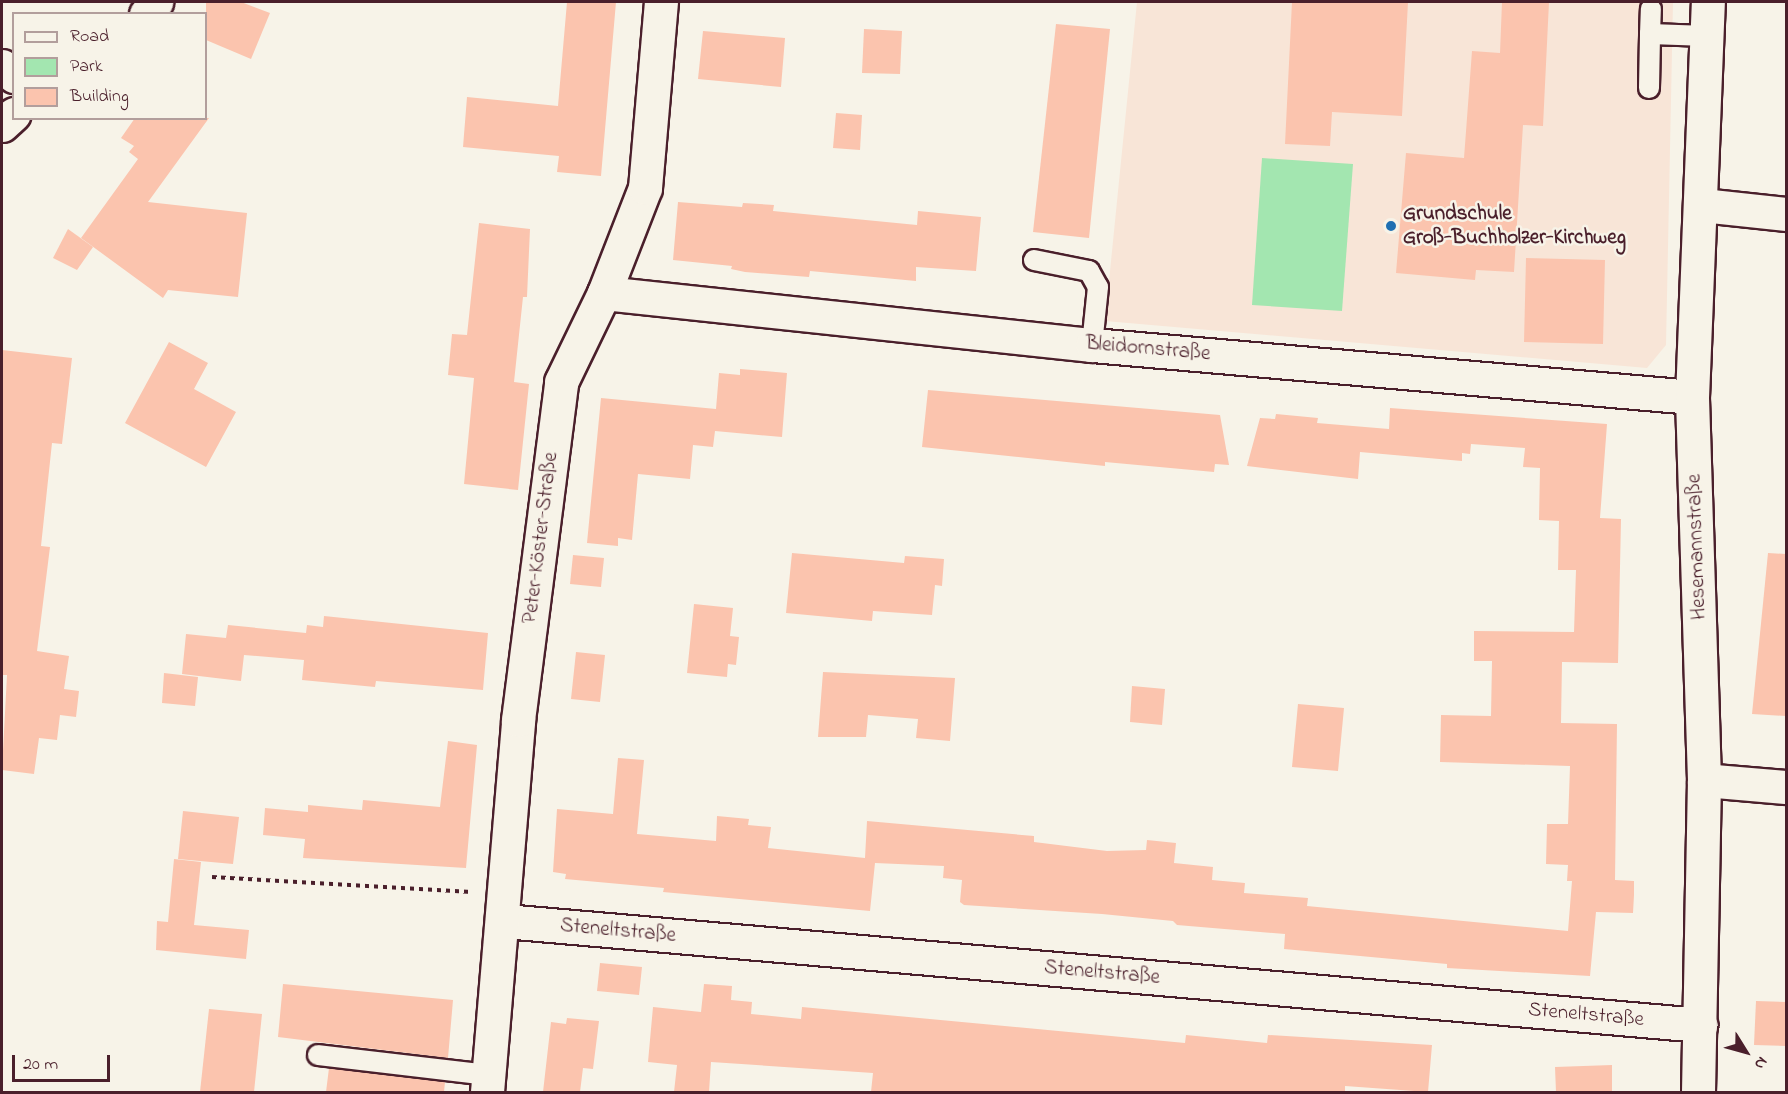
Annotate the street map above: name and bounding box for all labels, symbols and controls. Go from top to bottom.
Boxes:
legend [12,12,207,120]
text: Road [70,24,109,50]
text: Park [70,54,103,80]
text: Building [70,84,129,110]
place label: Grundschule Groß-Buchholzer-Kirchweg [1403,201,1626,251]
marker: Grundschule Groß-Buchholzer-Kirchweg [1384,219,1398,233]
street label: Bleidornstraße [1085,331,1211,367]
street label: Peter-Köster-Straße [518,451,564,625]
street label: Hesemannstraße [1682,474,1712,620]
street label: Steneltstraße [559,913,677,949]
street label: Steneltstraße [1043,955,1161,991]
street label: Steneltstraße [1527,997,1645,1033]
north arrow [1716,1022,1776,1082]
scale bar [15,1043,112,1081]
text: N [1748,1051,1773,1074]
text: 20 m [23,1052,58,1078]

